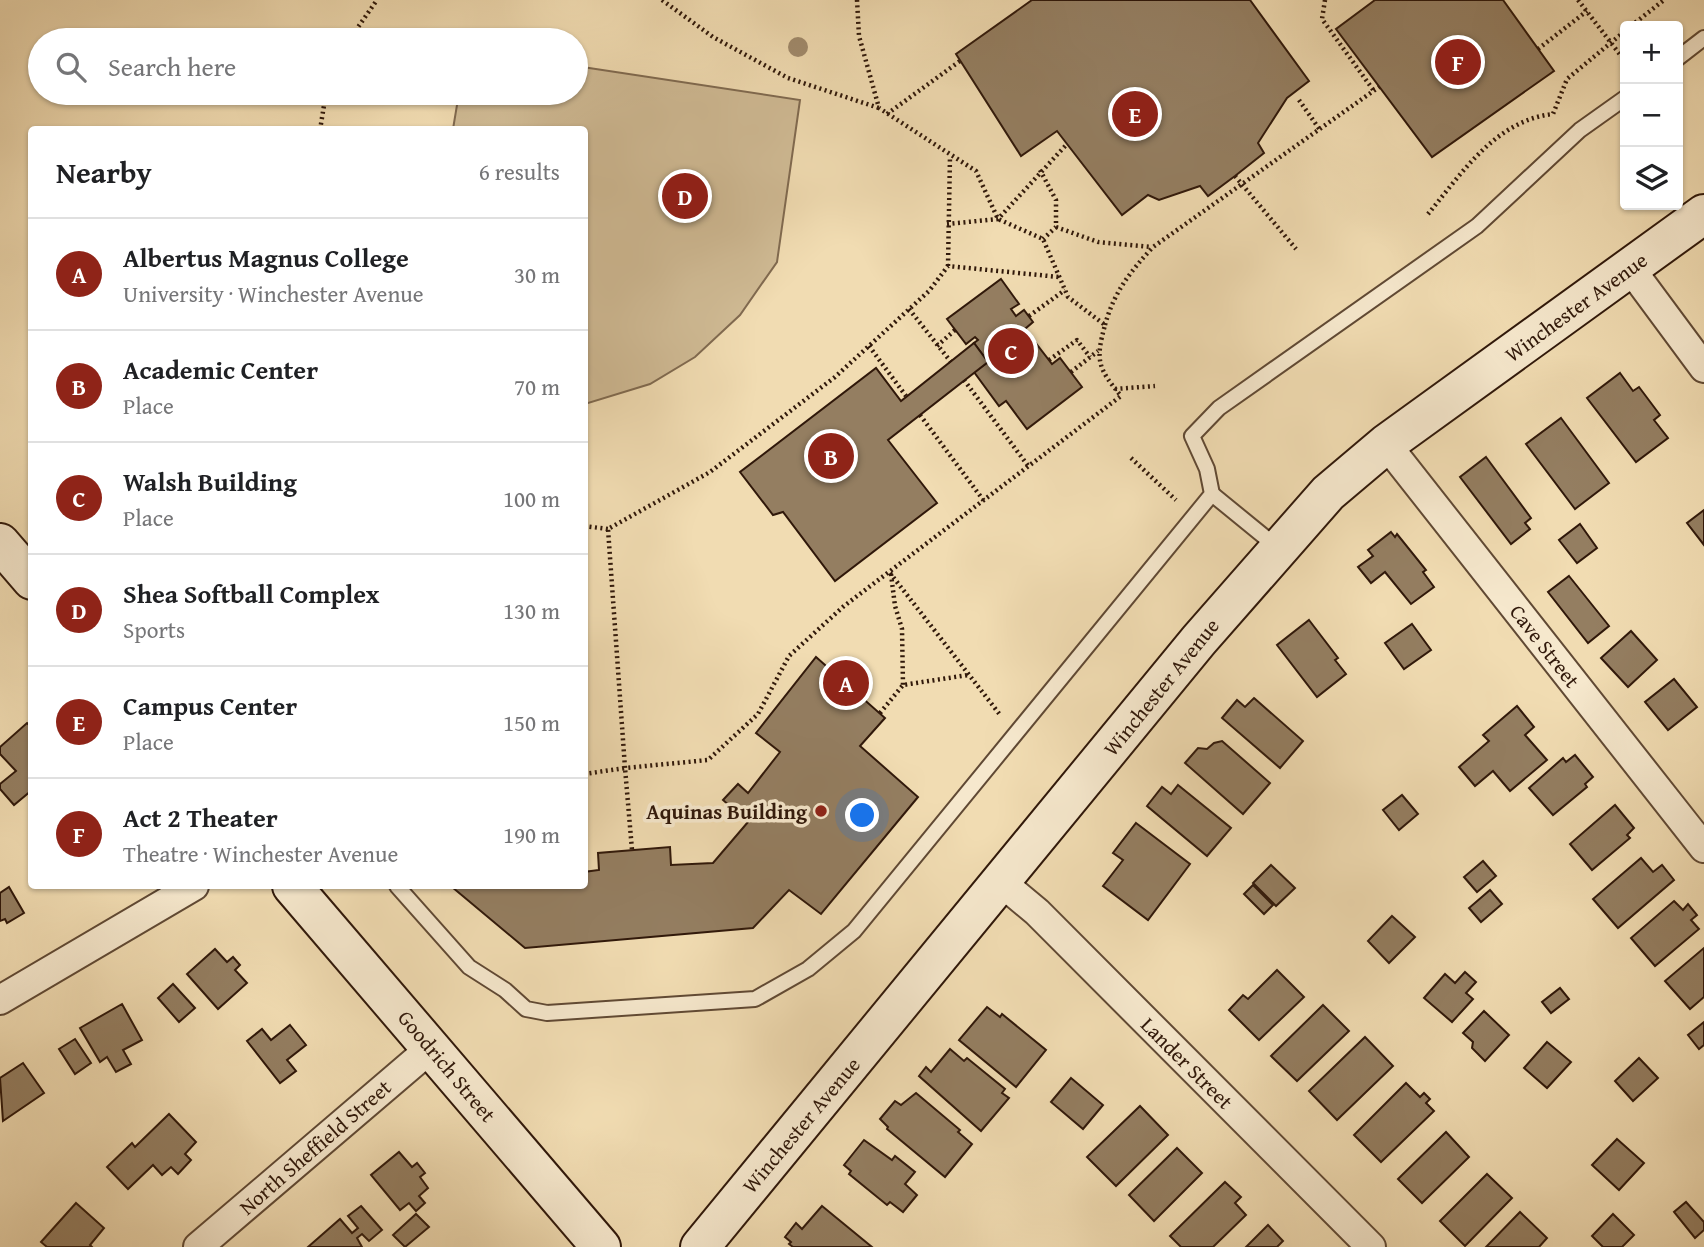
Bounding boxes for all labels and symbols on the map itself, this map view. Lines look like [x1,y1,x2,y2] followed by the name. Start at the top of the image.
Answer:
[1435,36,1481,88] pin: F
[1112,88,1158,140] pin: E
[662,170,708,222] pin: D
[1498,245,1654,369] street label: Winchester Avenue
[988,325,1034,377] pin: C
[808,430,854,482] pin: B
[1502,598,1588,695] street label: Cave Street
[1096,611,1226,763] street label: Winchester Avenue
[823,657,869,709] pin: A
[646,796,808,827] place label: Aquinas Building
[845,798,879,832] your location
[813,803,829,819] marker: Aquinas Building
[391,1003,504,1129] street label: Goodrich Street
[1134,1010,1241,1117] street label: Lander Street
[735,1050,867,1200] street label: Winchester Avenue
[232,1072,398,1222] street label: North Sheffield Street

